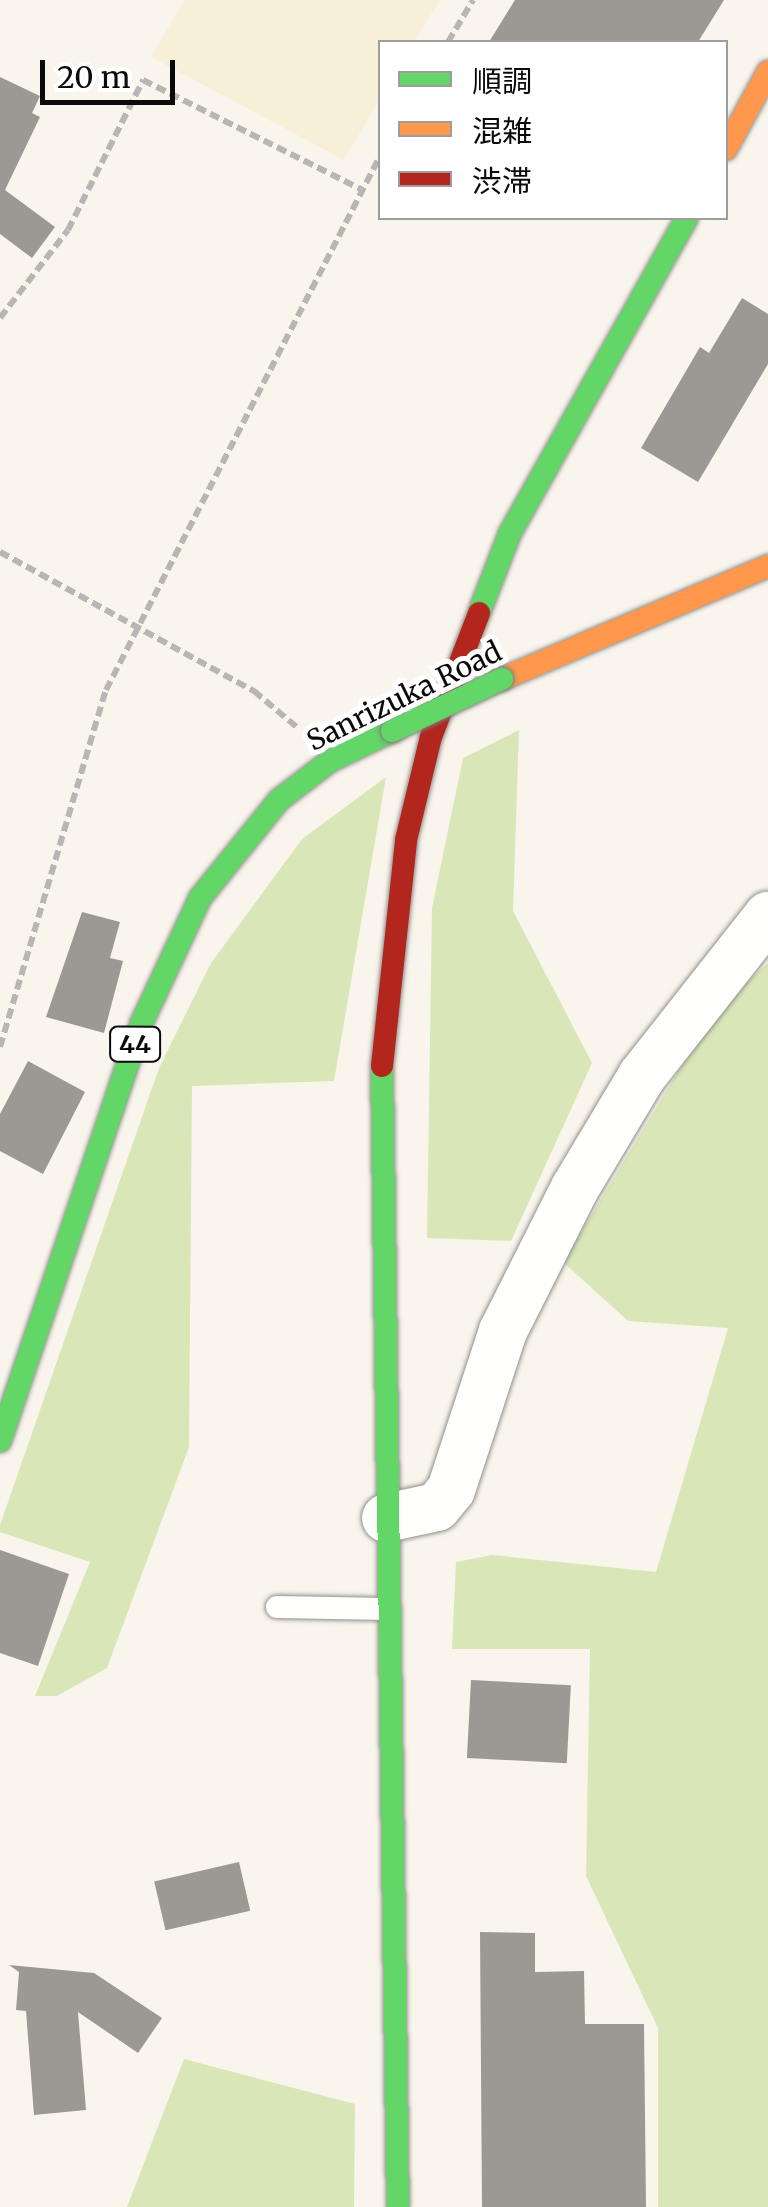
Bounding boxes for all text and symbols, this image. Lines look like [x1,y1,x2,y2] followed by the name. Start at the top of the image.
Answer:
[45,40,180,102] scale bar
[378,40,728,220] legend
[57,58,130,96] text: 20 m
[472,62,532,100] text: 順調
[472,112,532,150] text: 混雑
[472,162,532,200] text: 渋滞
[301,634,507,758] street label: Sanrizuka Road
[108,1024,162,1064] road number: 44

